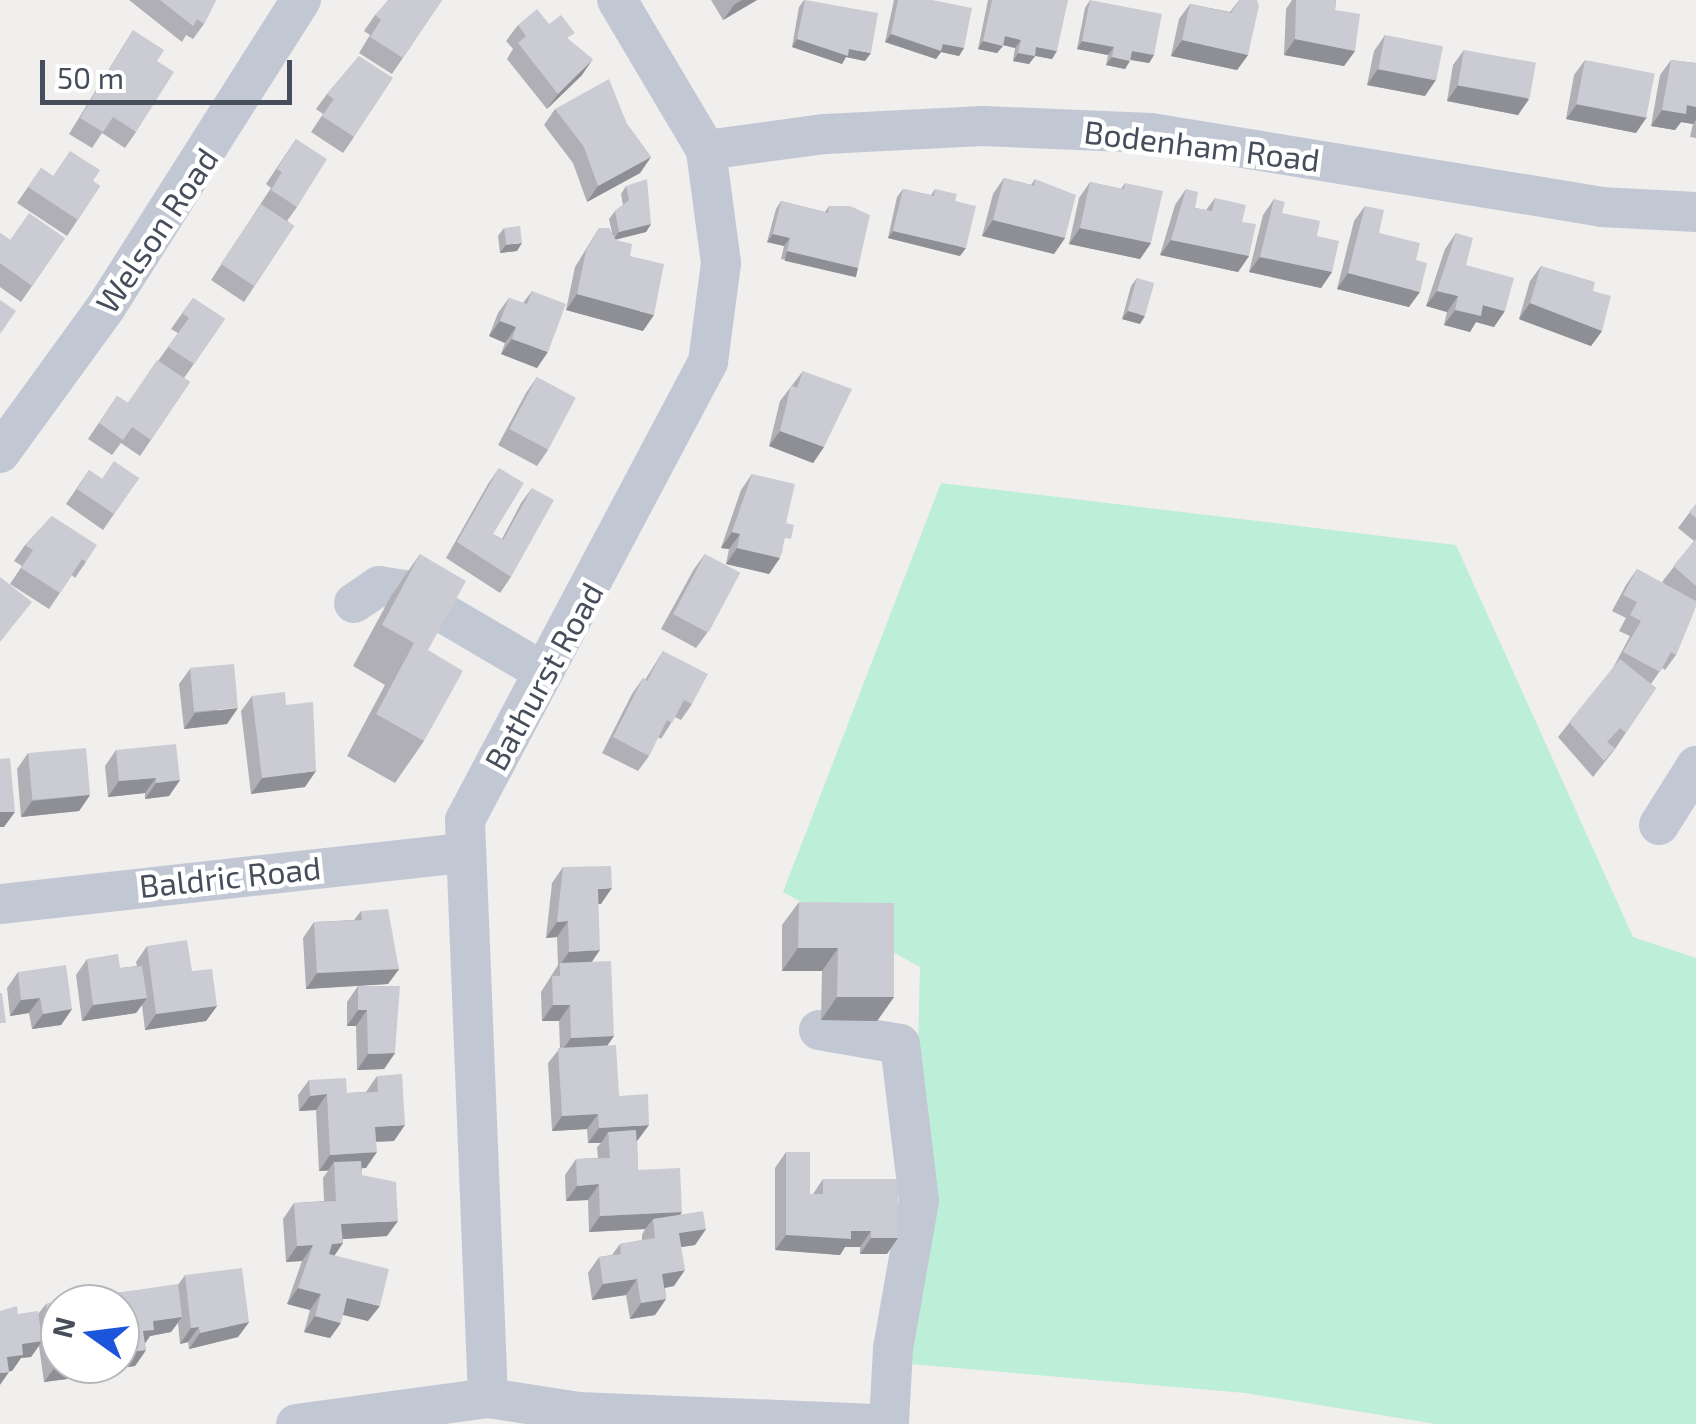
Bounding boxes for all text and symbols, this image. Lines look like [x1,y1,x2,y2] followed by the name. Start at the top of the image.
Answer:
[45,40,298,102] scale bar
[57,59,124,95] text: 50 m
[1082,111,1322,179] street label: Bodenham Road
[87,140,225,320] street label: Welson Road
[476,575,610,777] street label: Bathurst Road
[137,847,323,905] street label: Baldric Road
[40,1284,140,1384] north arrow
[44,1313,82,1341] text: N

